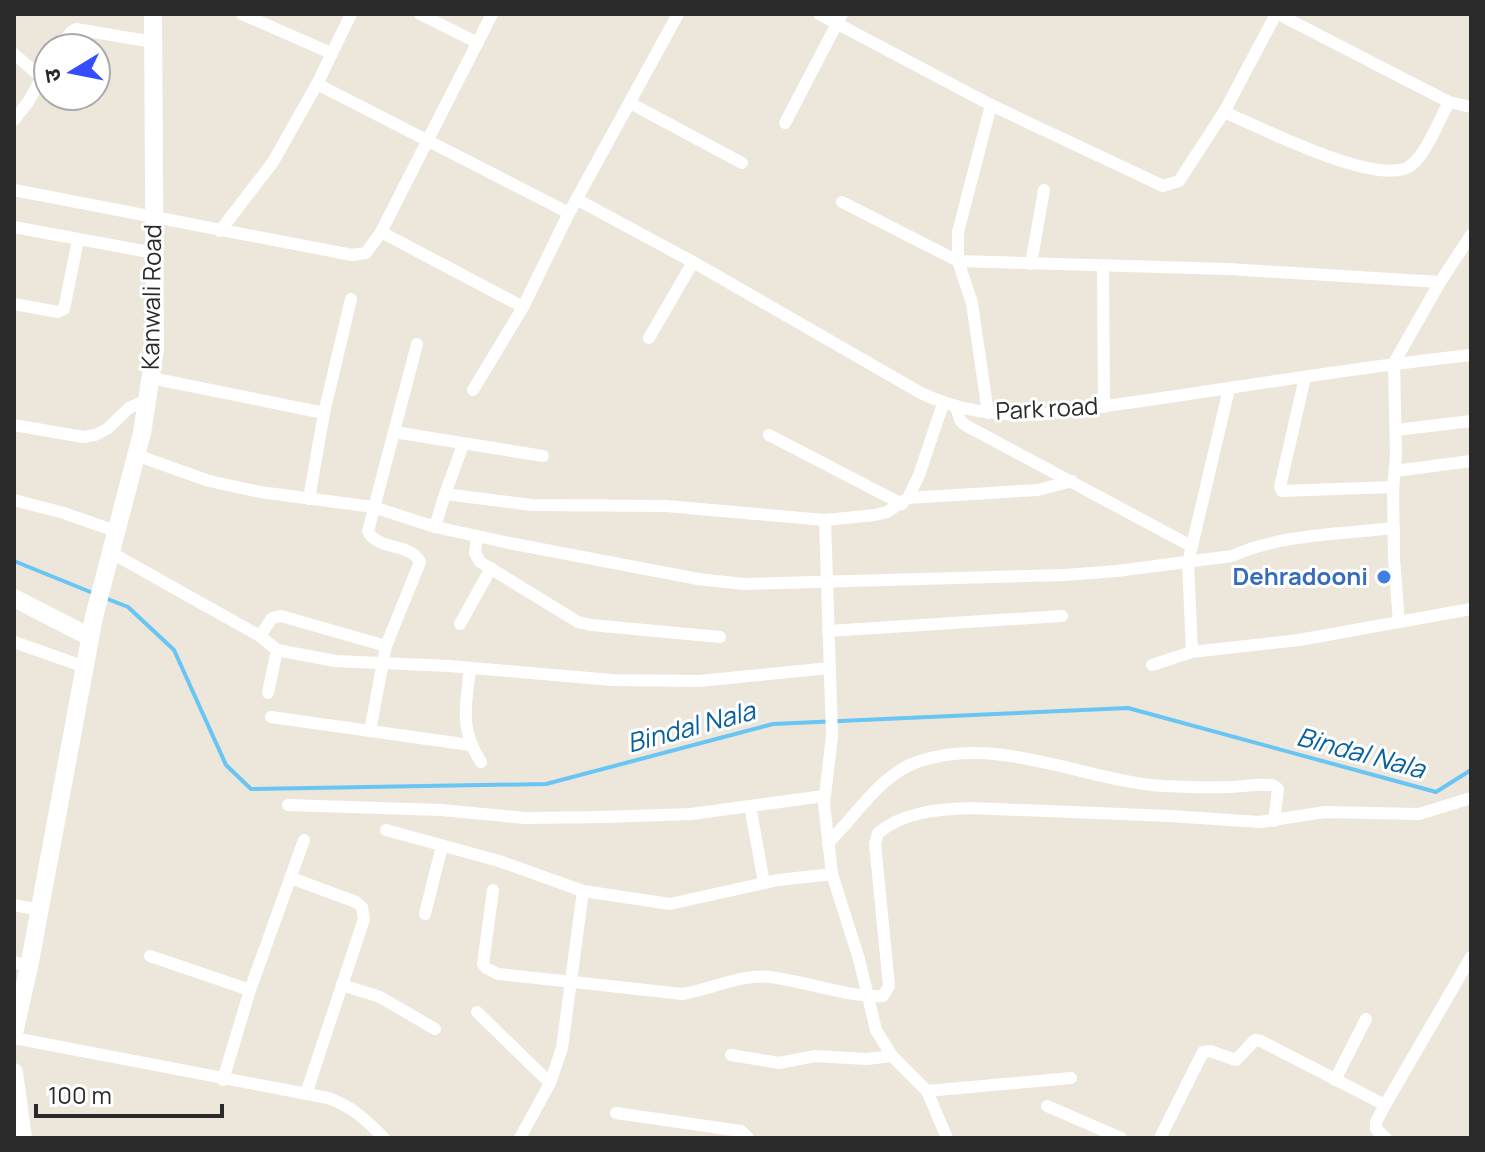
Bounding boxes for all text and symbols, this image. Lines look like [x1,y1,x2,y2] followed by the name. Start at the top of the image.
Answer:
[32,32,112,112] north arrow
[36,65,68,84] text: उ
[133,224,168,370] street label: Kanwali Road
[995,388,1099,427] street label: Park road
[1232,559,1368,592] place label: Dehradooni
[1375,568,1393,586] marker: Dehradooni
[623,691,760,760] water label: Bindal Nala
[1293,718,1431,787] water label: Bindal Nala
[36,1068,222,1118] scale bar
[48,1078,112,1111] text: 100 m

